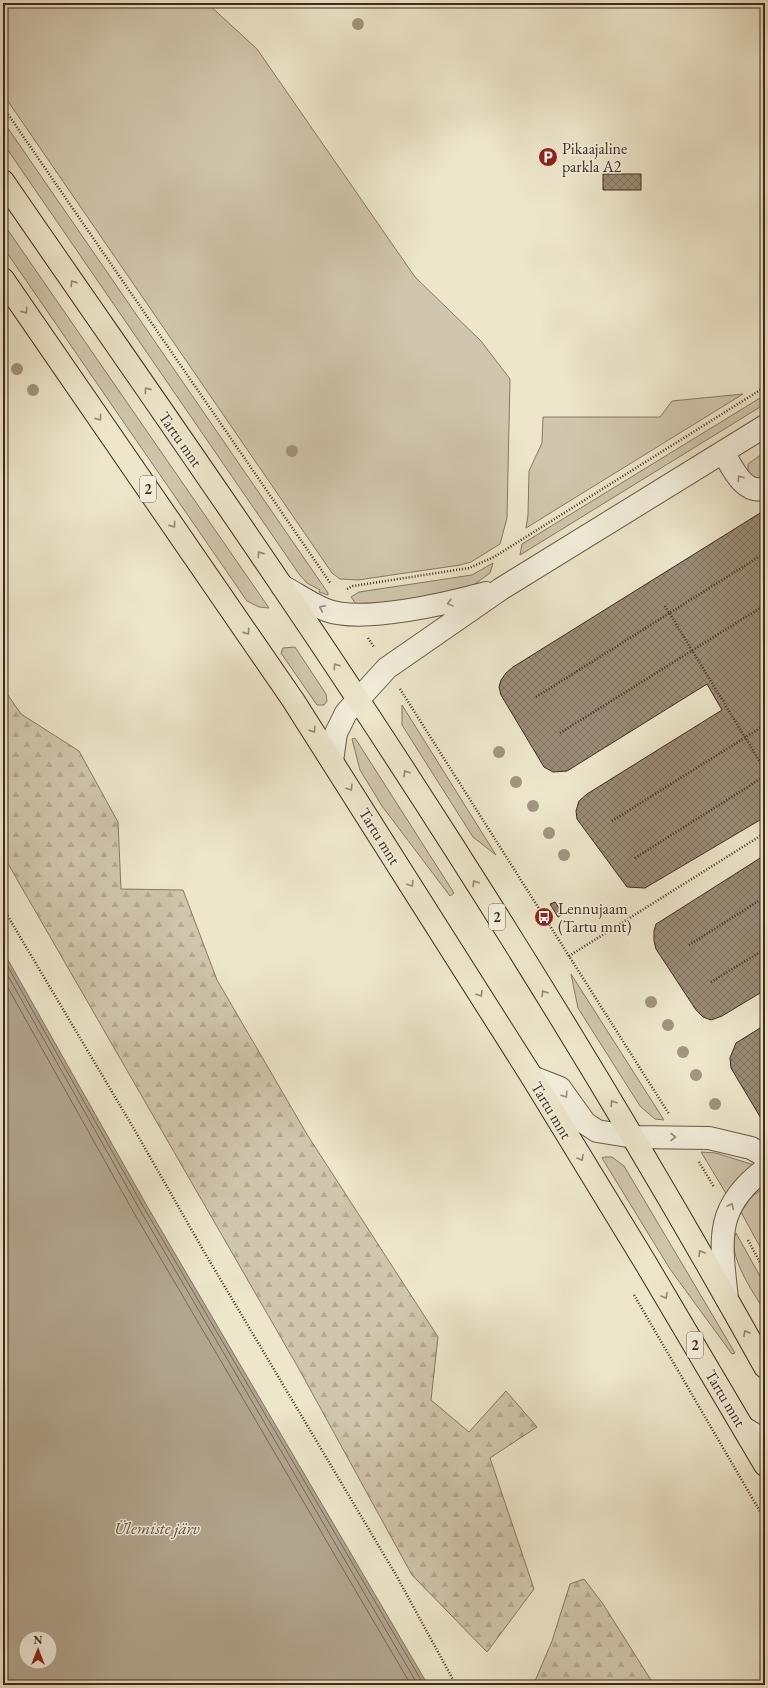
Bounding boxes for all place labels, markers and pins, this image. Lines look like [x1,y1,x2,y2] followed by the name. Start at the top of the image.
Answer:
[562,138,627,177] place label: Pikaajaline parkla A2
[537,146,559,168] parking icon: Pikaajaline parkla A2
[558,898,631,937] place label: Lennujaam (Tartu mnt)
[533,906,555,928] bus stop icon: Lennujaam (Tartu mnt)

